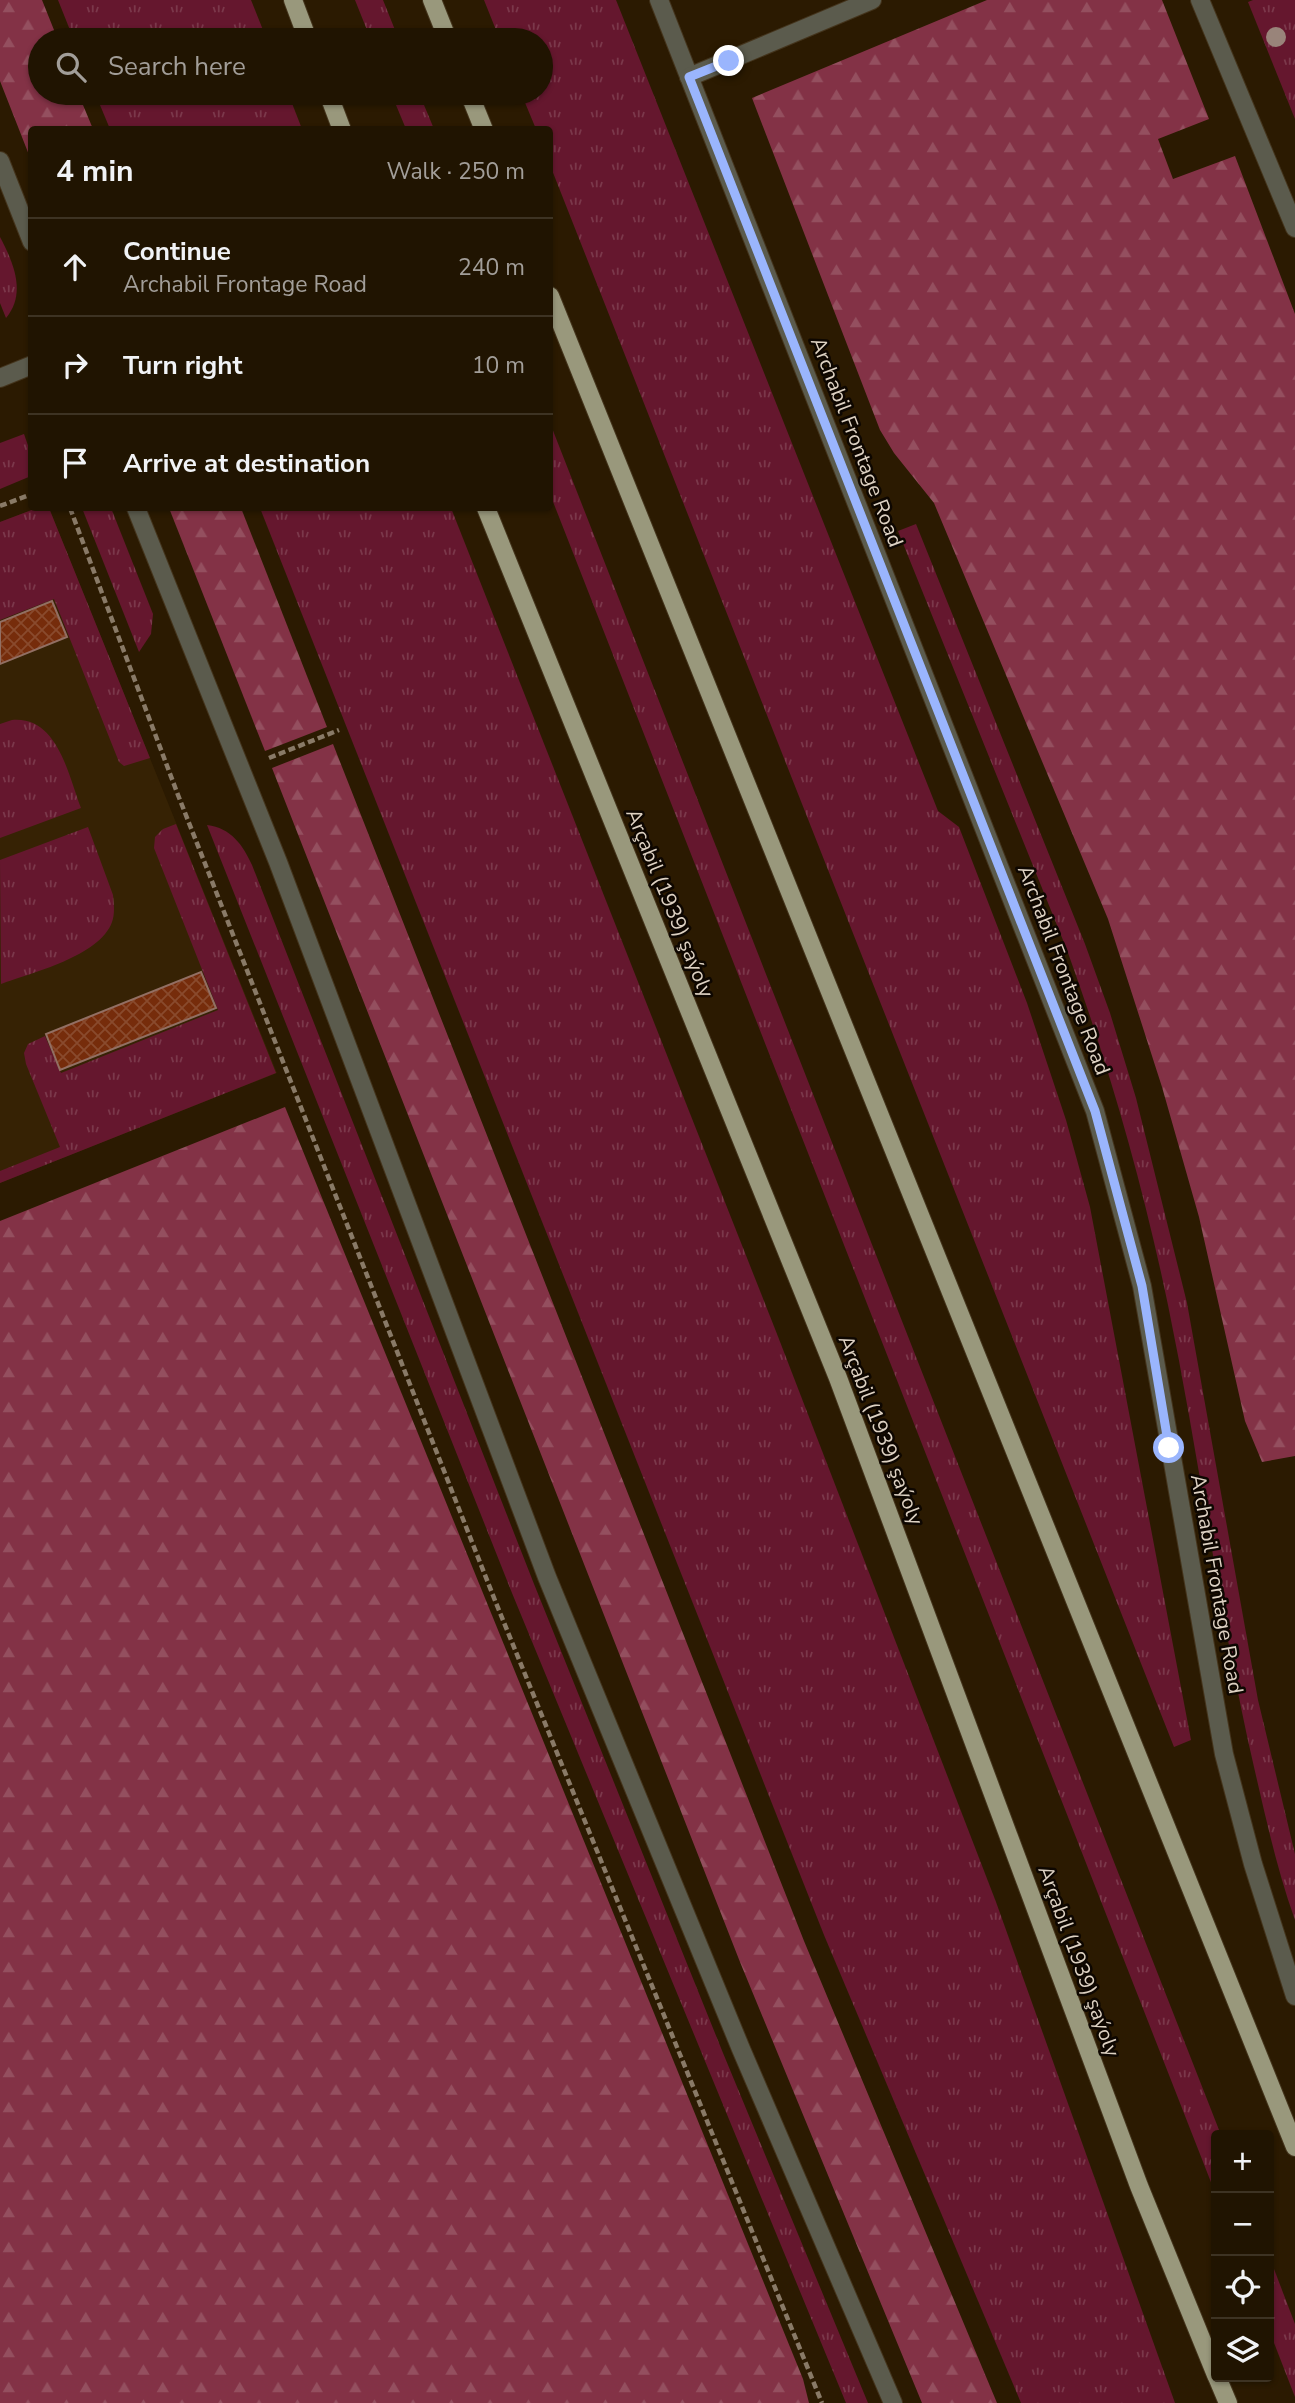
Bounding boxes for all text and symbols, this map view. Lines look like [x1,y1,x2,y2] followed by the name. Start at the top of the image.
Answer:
[28,28,553,105] search box
[713,45,744,76] route end
[52,48,90,86] icon: search
[108,49,246,84] text: Search here
[56,151,134,192] text: 4 min
[386,156,525,187] text: Walk · 250 m
[123,234,231,269] text: Continue
[56,248,94,286] icon: ahead
[458,252,525,283] text: 240 m
[123,269,367,300] text: Archabil Frontage Road
[804,333,910,551] street label: Archabil Frontage Road
[56,346,94,384] icon: right
[123,348,242,383] text: Turn right
[472,350,525,381] text: 10 m
[56,444,94,482] icon: arrive
[123,446,370,481] text: Arrive at destination
[619,804,721,1002] street label: Arçabil (1939) şaýoly
[1011,861,1117,1079] street label: Archabil Frontage Road
[832,1331,930,1529] street label: Arçabil (1939) şaýoly
[1153,1432,1184,1463] route start
[1184,1472,1250,1696] street label: Archabil Frontage Road
[1031,1862,1127,2061] street label: Arçabil (1939) şaýoly
[1211,2130,1274,2382] map controls
[1211,2130,1274,2193] button: +
[1211,2193,1274,2256] button: −
[1211,2256,1274,2319] button: locate
[1211,2319,1274,2382] button: layers

